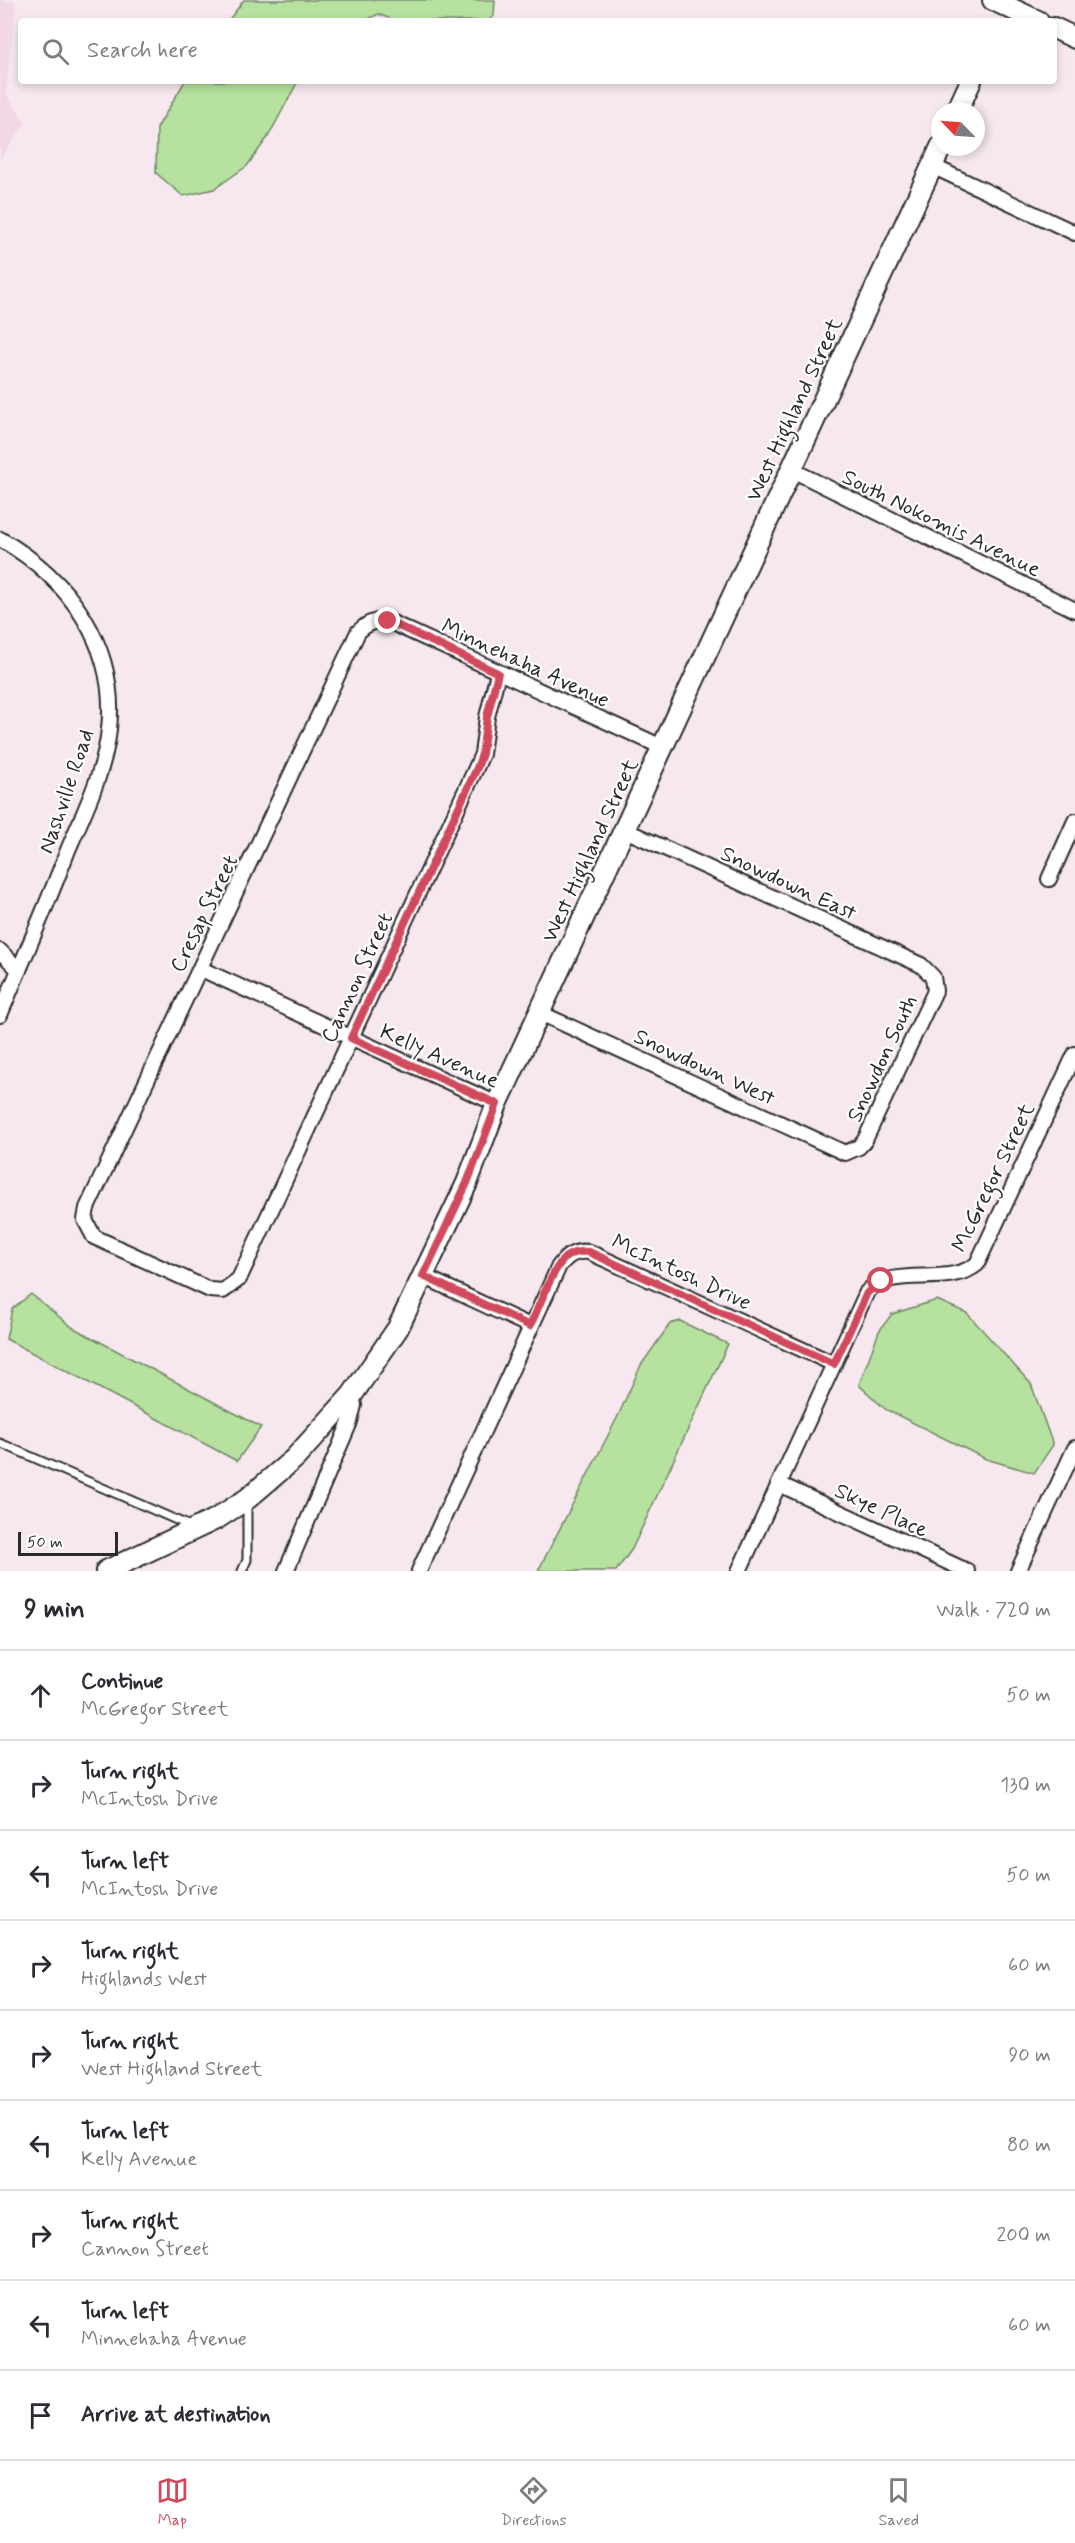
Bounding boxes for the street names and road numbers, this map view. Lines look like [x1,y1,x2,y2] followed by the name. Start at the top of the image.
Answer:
[740,313,852,507] street label: West Highland Street
[837,464,1045,584] street label: South Nokomis Avenue
[437,613,614,715] street label: Minnehaha Avenue
[33,726,101,857] street label: Nashville Road
[536,754,648,948] street label: West Highland Street
[716,840,860,927] street label: Snowdown East
[164,850,245,977] street label: Cresap Street
[315,908,400,1048] street label: Cannon Street
[841,991,925,1127] street label: Snowdon South
[375,1018,503,1096] street label: Kelly Avenue
[629,1023,779,1113] street label: Snowdown West
[946,1099,1045,1258] street label: McGregor Street
[607,1228,756,1317] street label: McIntosh Drive
[830,1477,932,1545] street label: Skye Place

